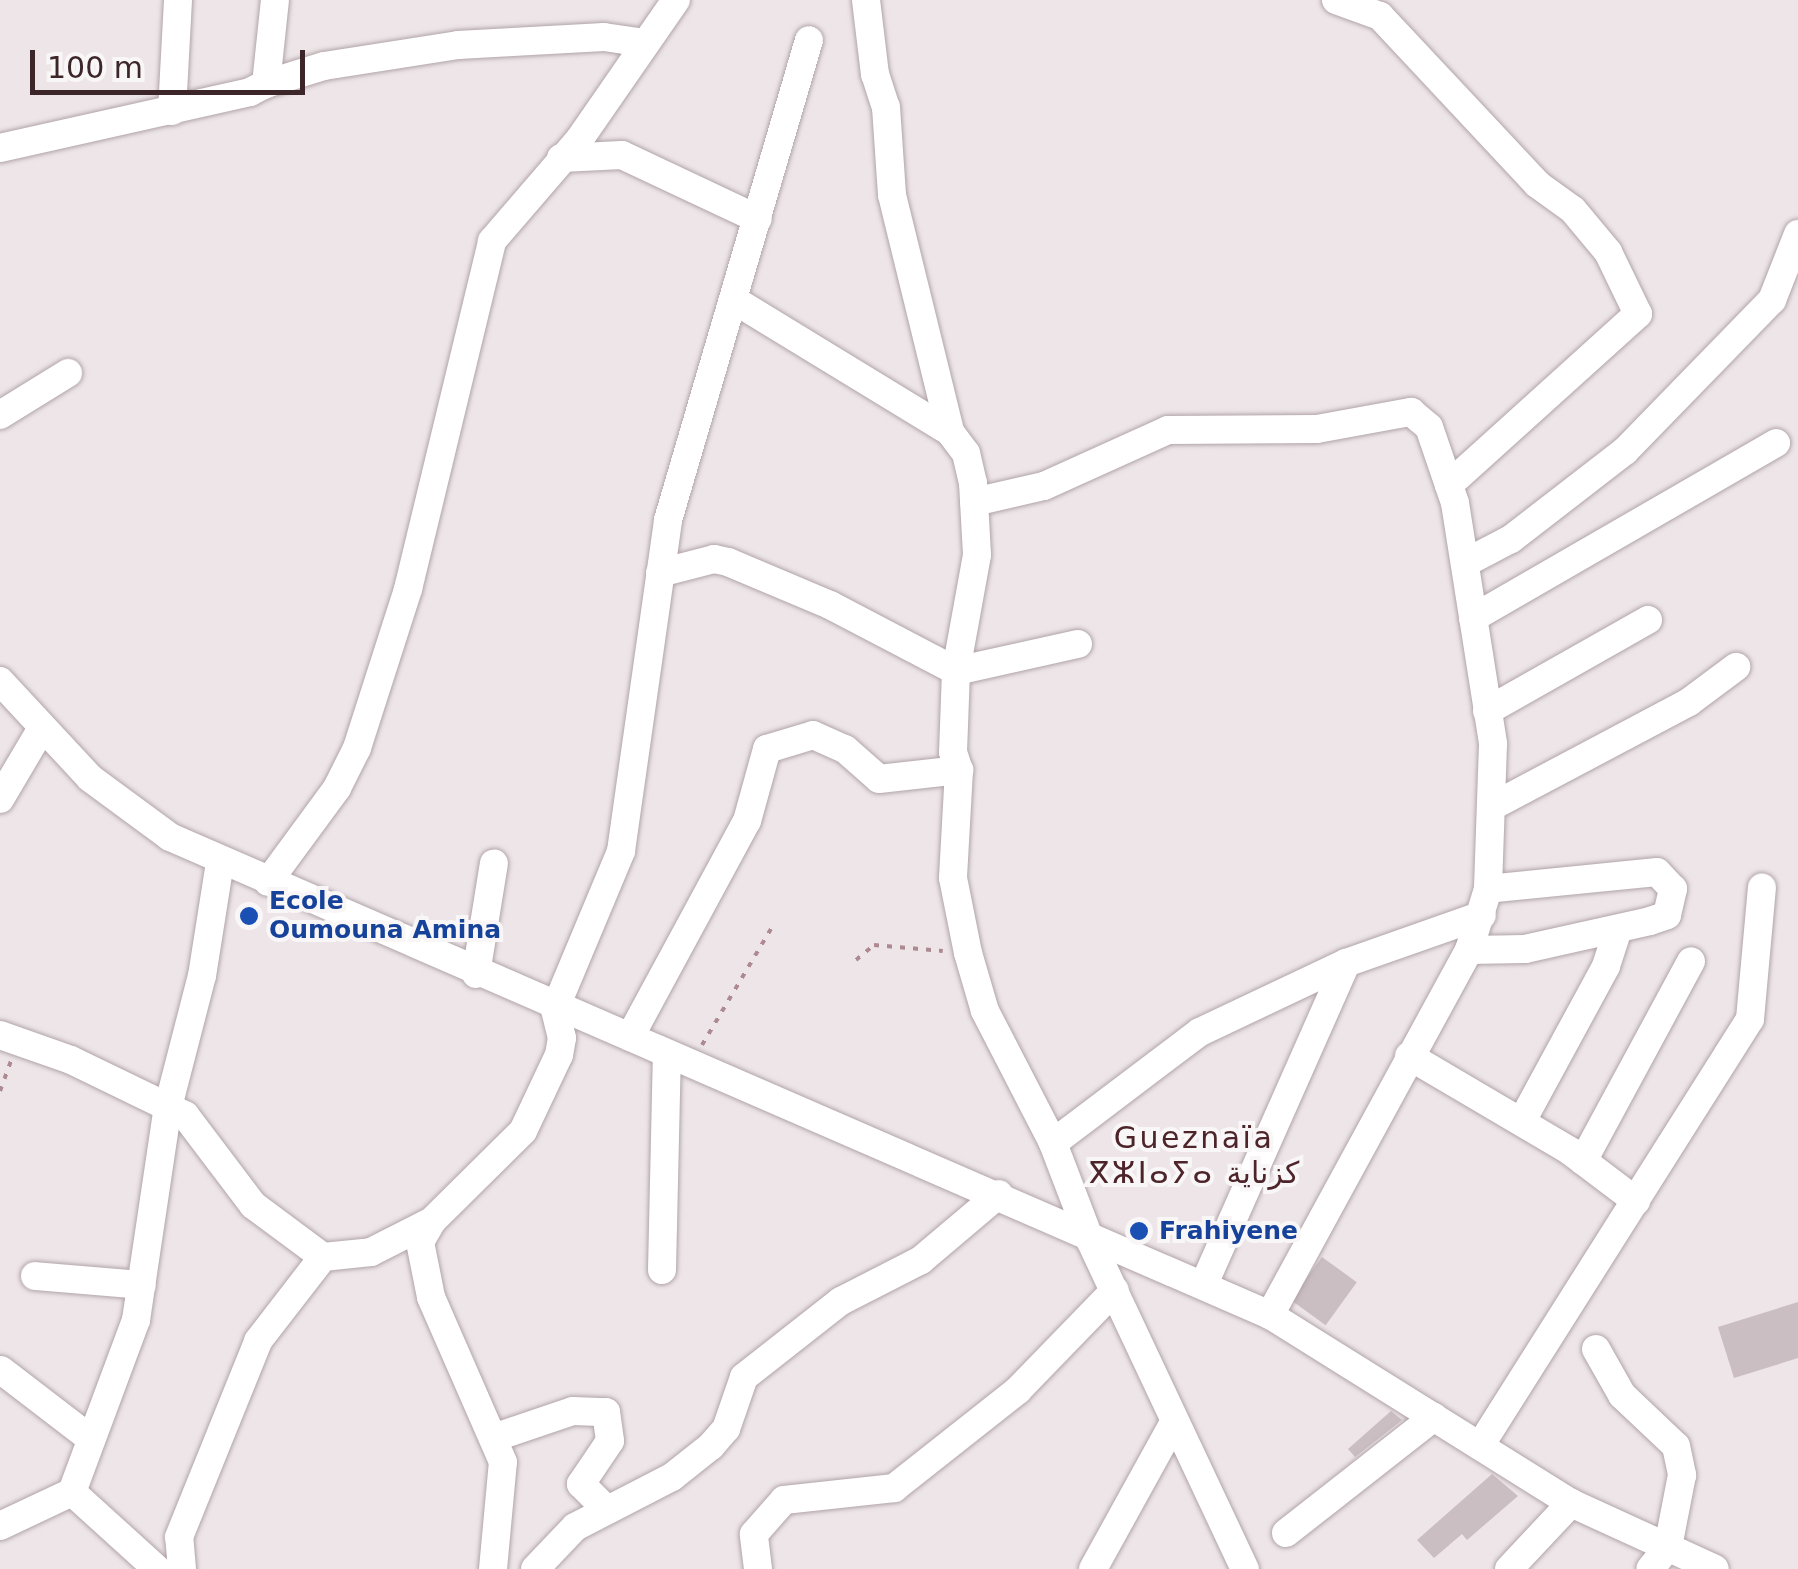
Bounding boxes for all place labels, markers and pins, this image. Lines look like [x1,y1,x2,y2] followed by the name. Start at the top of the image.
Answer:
[269,887,501,946] place label: Ecole Oumouna Amina
[238,905,260,927] marker: Ecole Oumouna Amina
[1159,1216,1298,1246] place label: Frahiyene
[1128,1220,1150,1242] marker: Frahiyene

